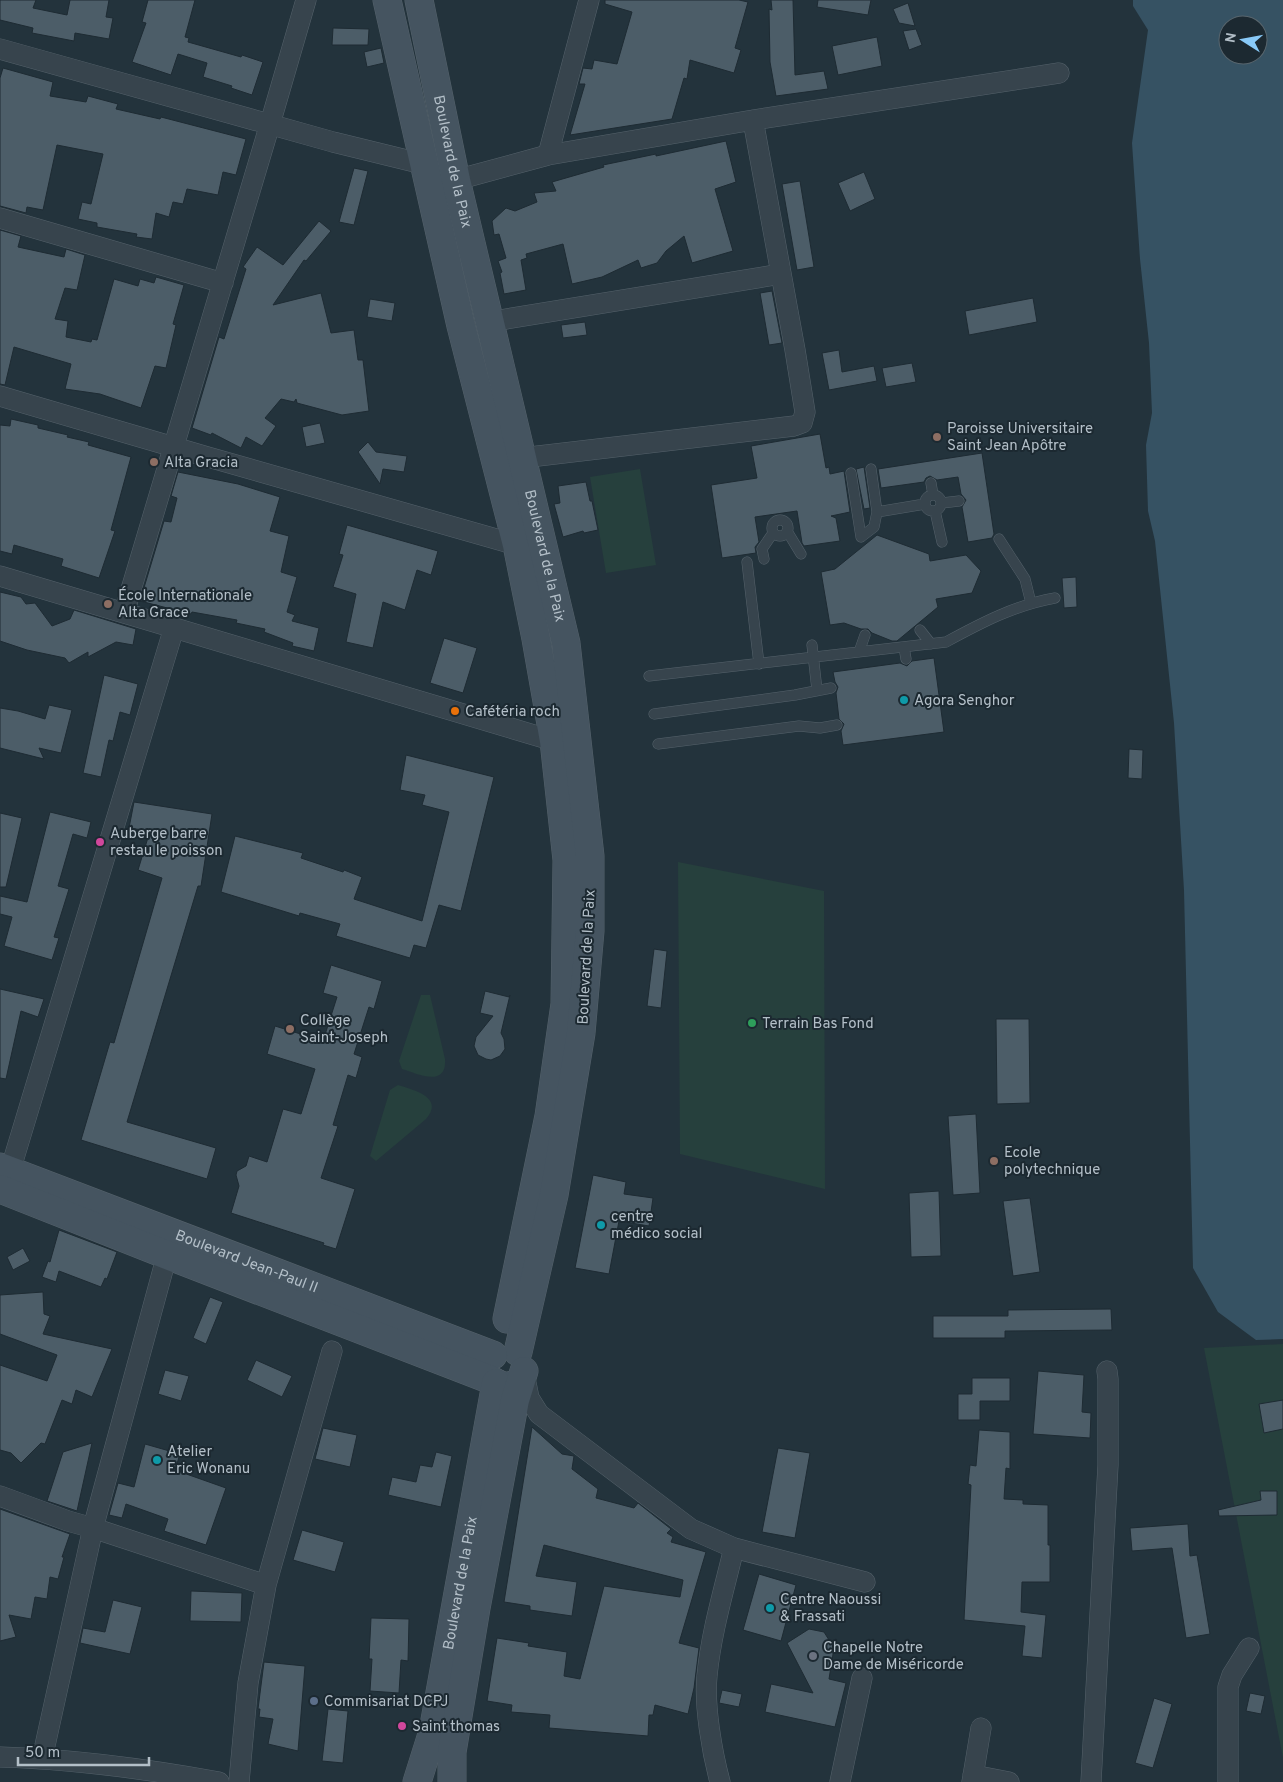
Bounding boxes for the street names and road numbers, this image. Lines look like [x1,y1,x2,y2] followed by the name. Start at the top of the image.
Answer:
[428,94,475,230] street label: Boulevard de la Paix
[519,488,569,624] street label: Boulevard de la Paix
[574,889,601,1025] street label: Boulevard de la Paix
[172,1227,320,1298] street label: Boulevard Jean-Paul II
[440,1515,483,1651] street label: Boulevard de la Paix

